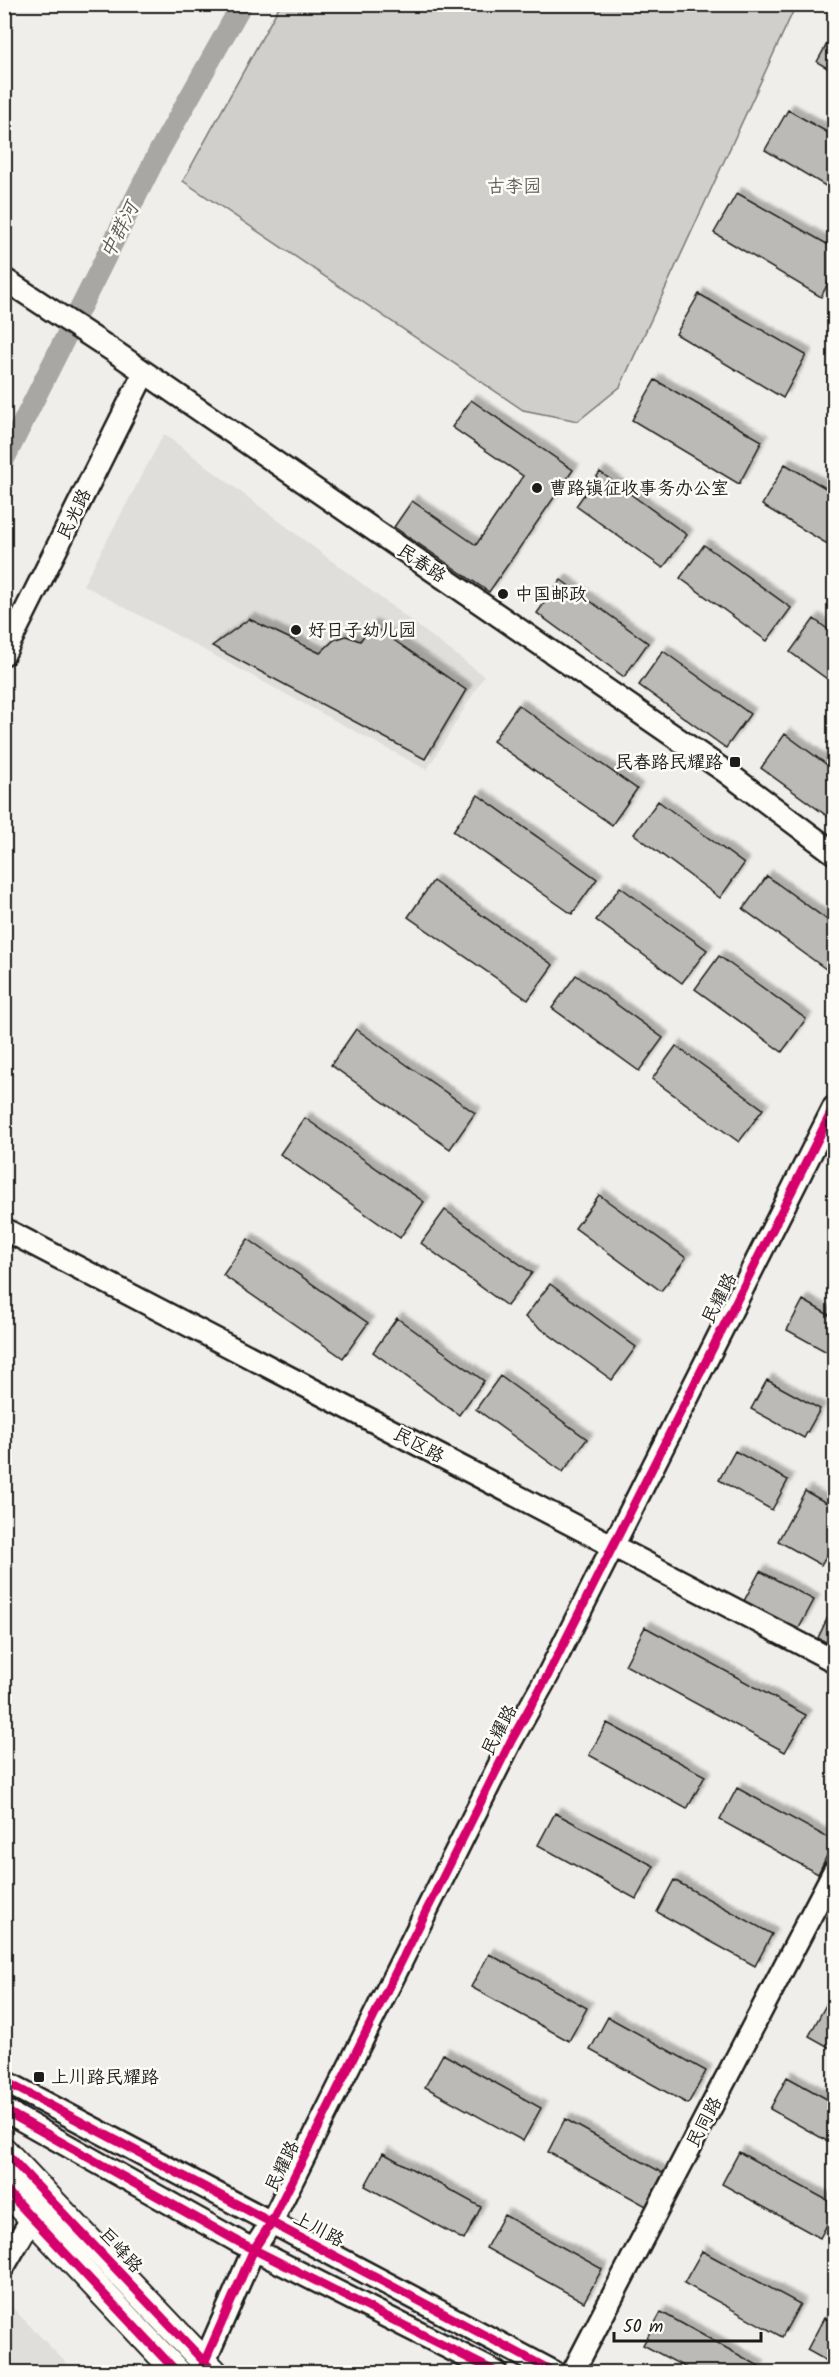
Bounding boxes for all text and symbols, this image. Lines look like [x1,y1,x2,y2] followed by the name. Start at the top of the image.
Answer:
[487,173,541,202] park label: 古李园
[93,194,150,265] water label: 中群河
[549,475,729,504] place label: 曹路镇征收事务办公室
[530,481,544,495] marker: 曹路镇征收事务办公室
[50,484,100,545] street label: 民光路
[391,537,452,591] street label: 民春路
[515,581,587,610] place label: 中国邮政
[496,587,510,601] marker: 中国邮政
[308,617,416,646] place label: 好日子幼儿园
[289,623,303,637] marker: 好日子幼儿园
[615,749,723,778] place label: 民春路民耀路
[728,755,742,769] marker: 民春路民耀路
[695,1268,746,1329] street label: 民耀路
[388,1421,449,1472] street label: 民区路
[475,1700,526,1761] street label: 民耀路
[51,2064,159,2093] place label: 上川路民耀路
[32,2070,46,2084] marker: 上川路民耀路
[680,2092,731,2153] street label: 民同路
[258,2136,308,2197] street label: 民耀路
[288,2205,349,2256] street label: 上川路
[91,2221,149,2281] street label: 巨峰路
[614,2305,761,2343] scale bar
[623,2313,663,2342] text: 50 m

